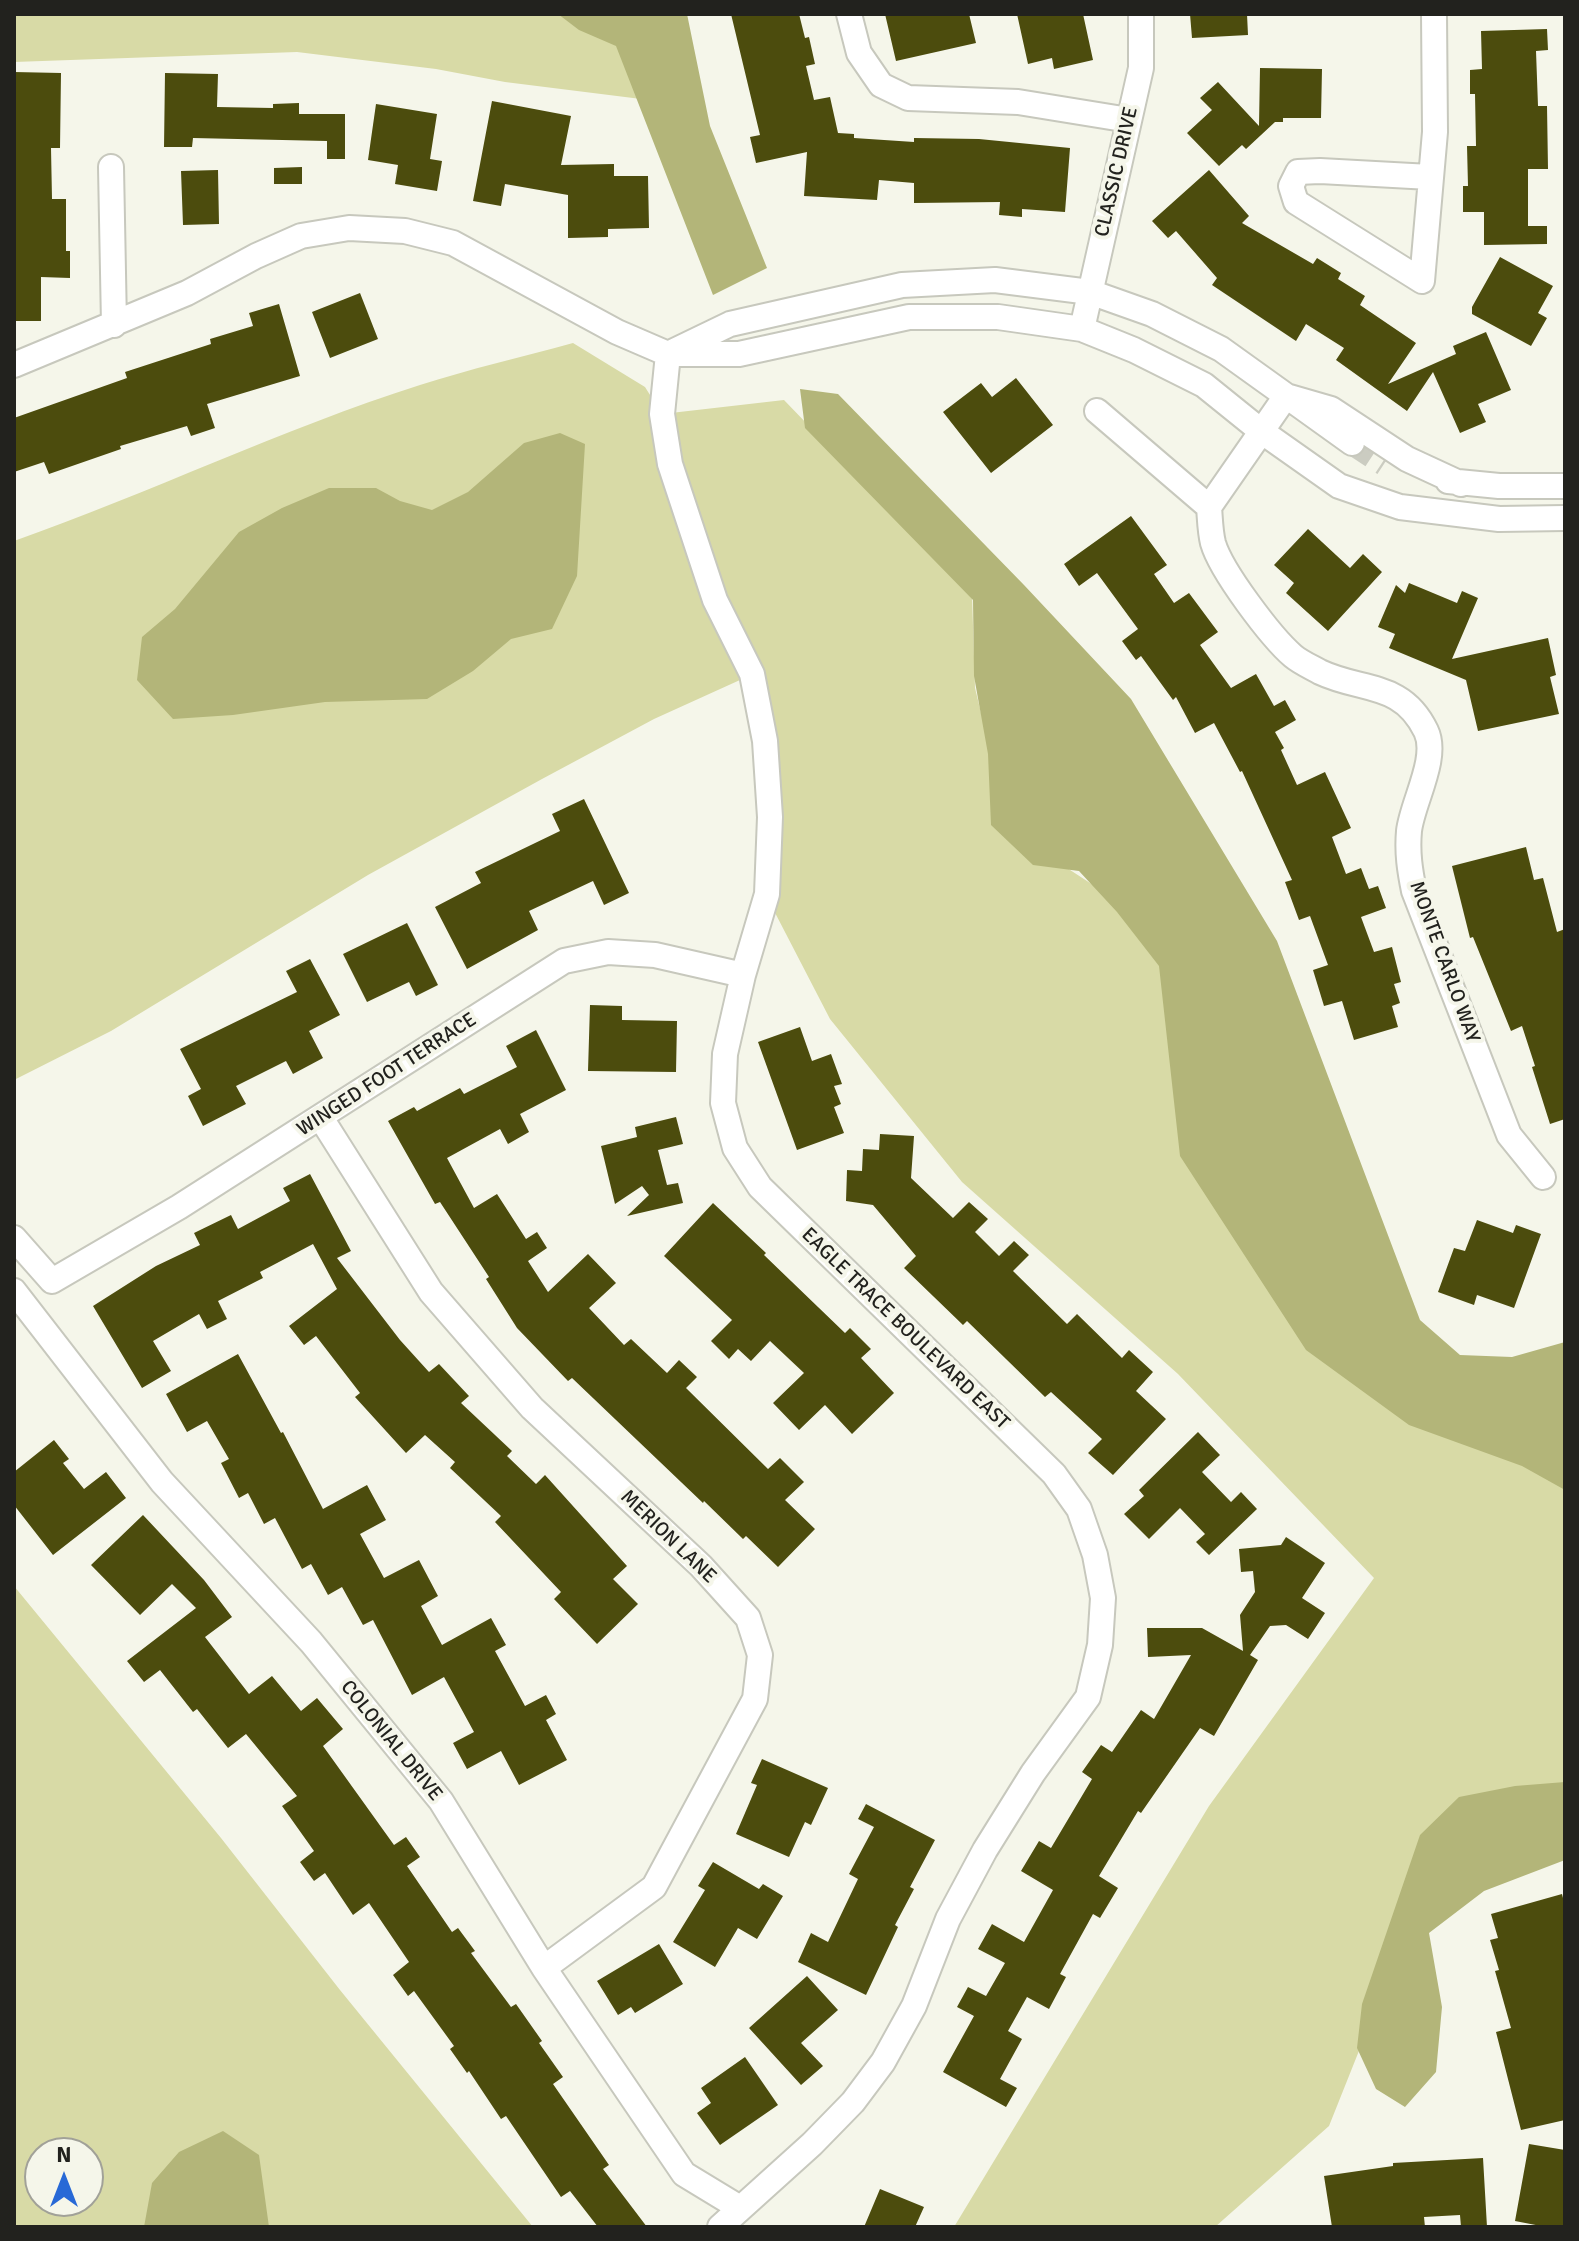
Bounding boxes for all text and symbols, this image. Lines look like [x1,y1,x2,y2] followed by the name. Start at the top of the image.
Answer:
[1090,105,1144,239] street label: CLASSIC DRIVE
[1404,878,1484,1046] street label: MONTE CARLO WAY
[293,1008,481,1142] street label: WINGED FOOT TERRACE
[796,1223,1014,1435] street label: EAGLE TRACE BOULEVARD EAST
[615,1485,721,1589] street label: MERION LANE
[335,1676,447,1806] street label: COLONIAL DRIVE
[24,2137,104,2217] north arrow
[56,2141,72,2168] text: N

